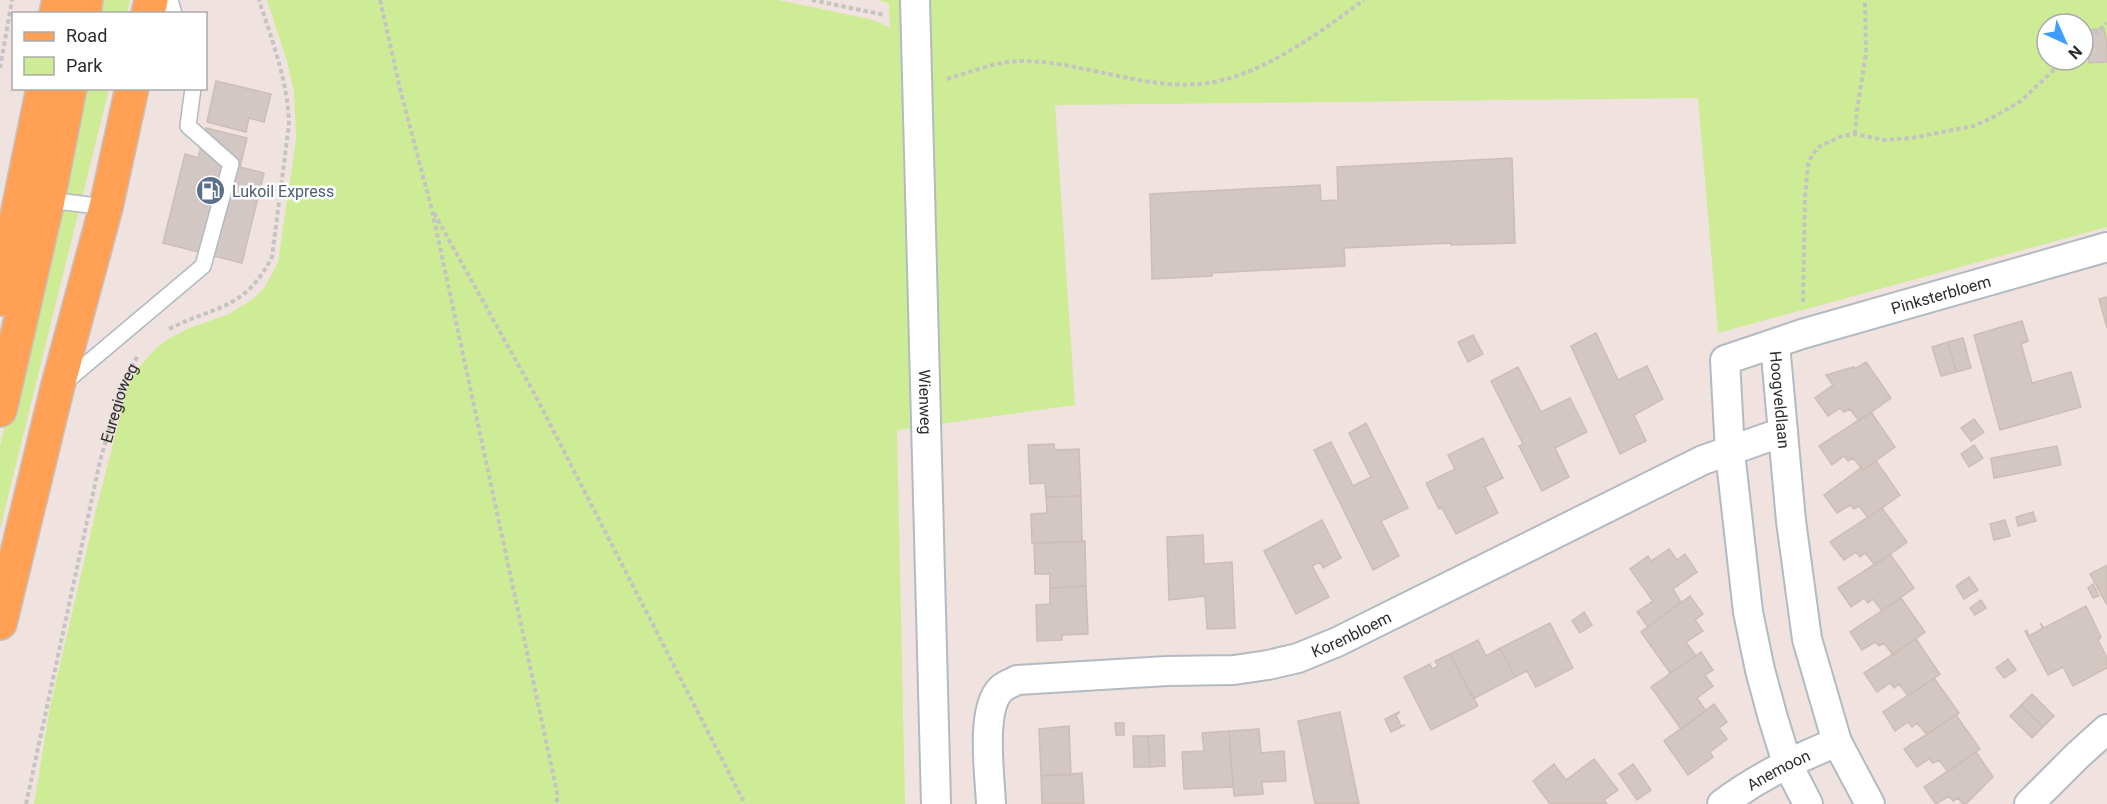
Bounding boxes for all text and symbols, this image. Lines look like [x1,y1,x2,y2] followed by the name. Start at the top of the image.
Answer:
[12,12,207,90] legend
[2035,12,2095,72] north arrow
[66,25,107,46] text: Road
[2065,42,2086,63] text: N
[66,55,103,76] text: Park
[195,175,227,207] fuel station icon: Lukoil Express
[232,182,334,201] place label: Lukoil Express
[1889,271,1993,318] street label: Pinksterbloem
[1766,350,1794,449] street label: Hoogveldlaan
[96,360,142,445] street label: Euregioweg
[915,369,936,435] street label: Wienweg
[1308,607,1394,661] street label: Korenbloem
[1743,745,1813,794] street label: Anemoon

